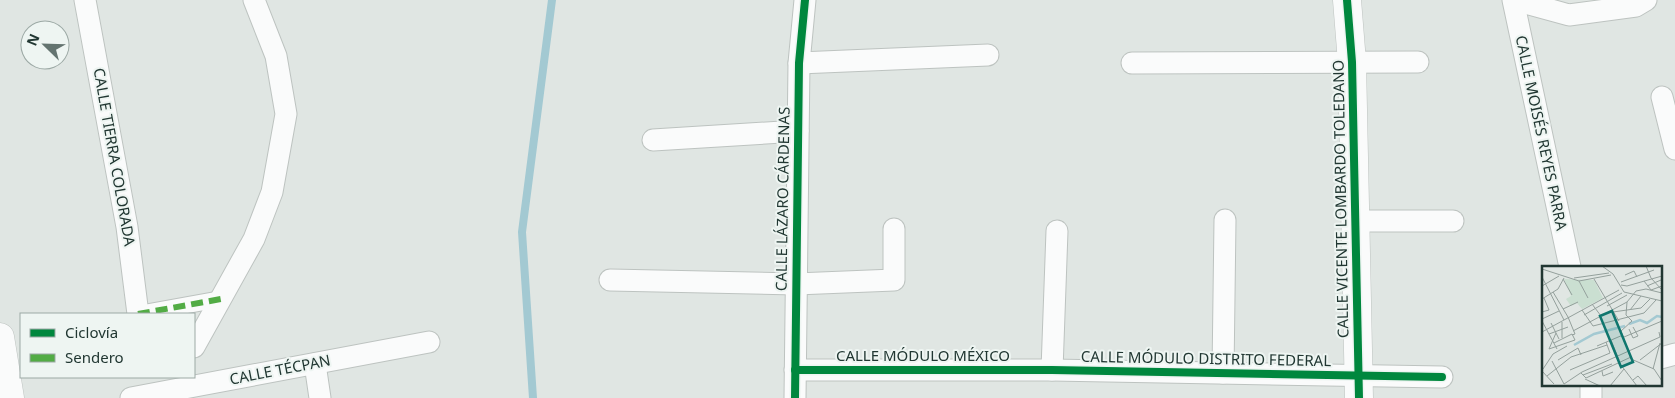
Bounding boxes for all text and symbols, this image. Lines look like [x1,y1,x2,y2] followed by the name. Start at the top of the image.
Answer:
[20,20,70,70] north arrow
[22,31,44,49] text: N
[1512,33,1573,233] street label: CALLE MOISÉS REYES PARRA
[1328,60,1352,338] street label: CALLE VICENTE LOMBARDO TOLEDANO
[89,66,141,248] street label: CALLE TIERRA COLORADA
[770,107,794,291] street label: CALLE LÁZARO CÁRDENAS
[1542,266,1662,386] inset map
[20,313,195,378] legend
[65,322,118,342] text: Ciclovía
[836,345,1010,365] street label: CALLE MÓDULO MÉXICO
[1081,346,1331,370] street label: CALLE MÓDULO DISTRITO FEDERAL
[65,347,124,367] text: Sendero
[228,349,332,389] street label: CALLE TÉCPAN

